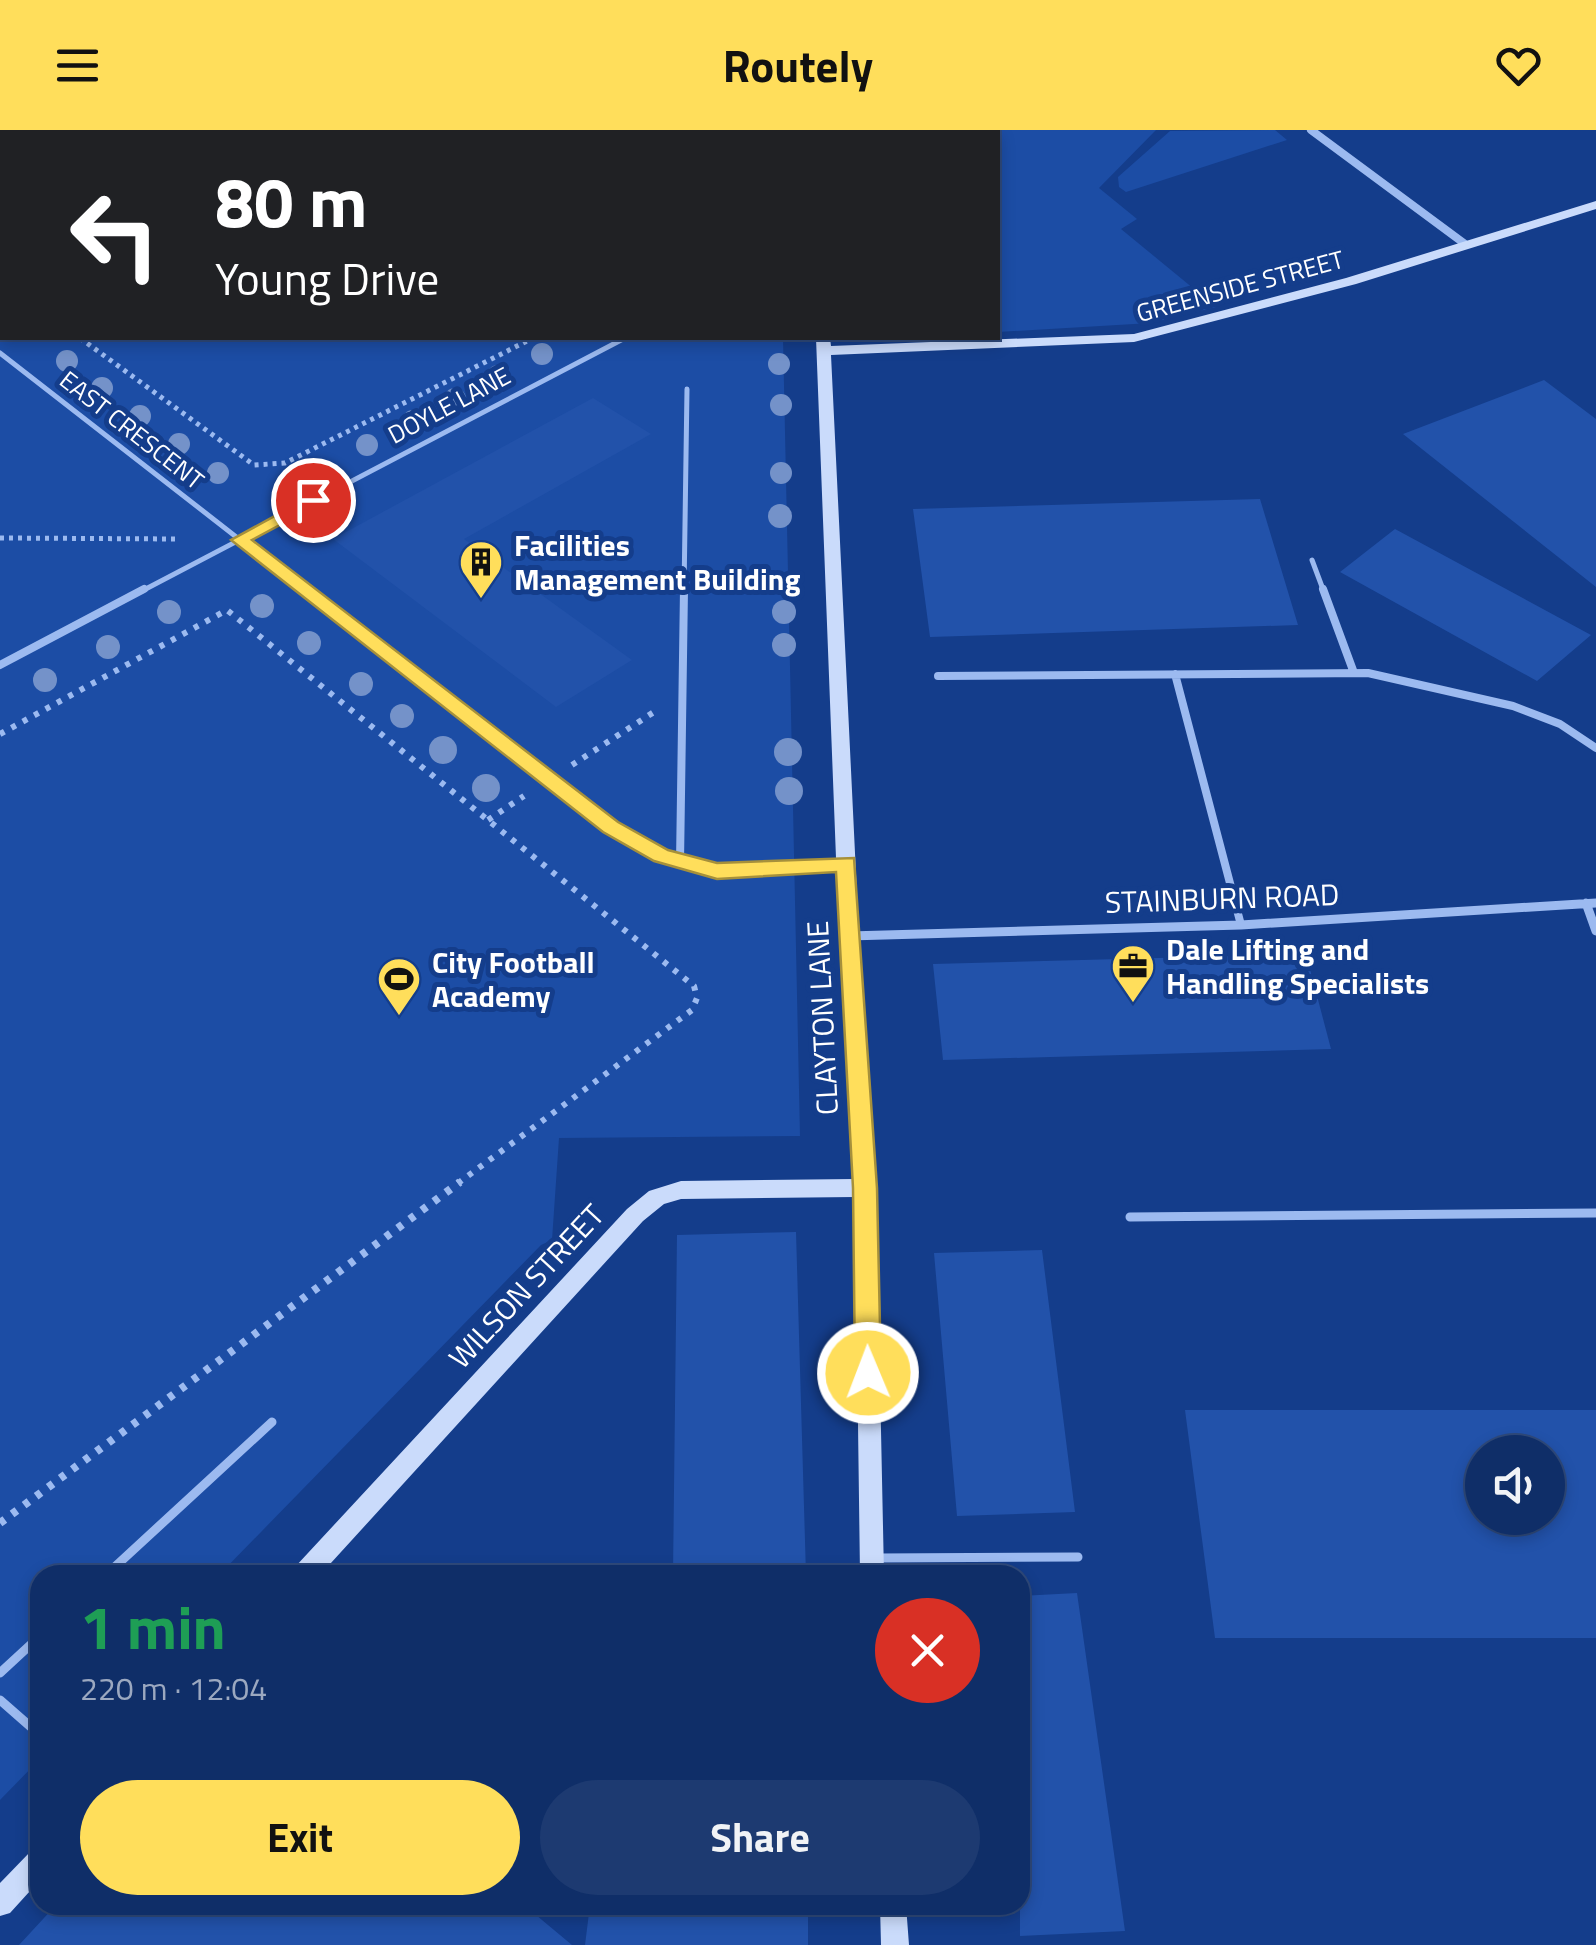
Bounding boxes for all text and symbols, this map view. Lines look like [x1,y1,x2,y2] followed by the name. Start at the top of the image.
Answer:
[723,31,873,99] text: Routely
[50,38,105,93] icon: menu
[1491,38,1546,93] icon: heart
[215,148,368,254] text: 80 m
[50,170,180,300] icon: left
[1132,240,1348,332] street label: GREENSIDE STREET
[215,244,439,312] text: Young Drive
[381,357,517,453] street label: DOYLE LANE
[52,361,212,499] street label: EAST CRESCENT
[271,458,356,543] pin
[286,473,341,528] icon: arrive
[514,522,800,602] place label: Facilities Management Building
[458,539,504,600] building icon: Facilities Management Building
[1104,871,1340,925] street label: STAINBURN ROAD
[794,920,850,1116] street label: CLAYTON LANE
[1166,926,1429,1006] place label: Dale Lifting and Handling Specialists
[432,939,595,1019] place label: City Football Academy
[1110,943,1156,1004] office icon: Dale Lifting and Handling Specialists
[376,956,422,1017] sports icon: City Football Academy
[437,1193,615,1379] street label: WILSON STREET
[816,1321,920,1425] position arrow
[1465,1435,1565,1535] map controls
[1465,1435,1565,1535] button: sound
[80,1581,226,1672] text: 1 min
[875,1598,980,1703] button: close
[80,1664,267,1712] text: 220 m · 12:04
[80,1780,520,1895] button: Exit
[540,1780,980,1895] button: Share

